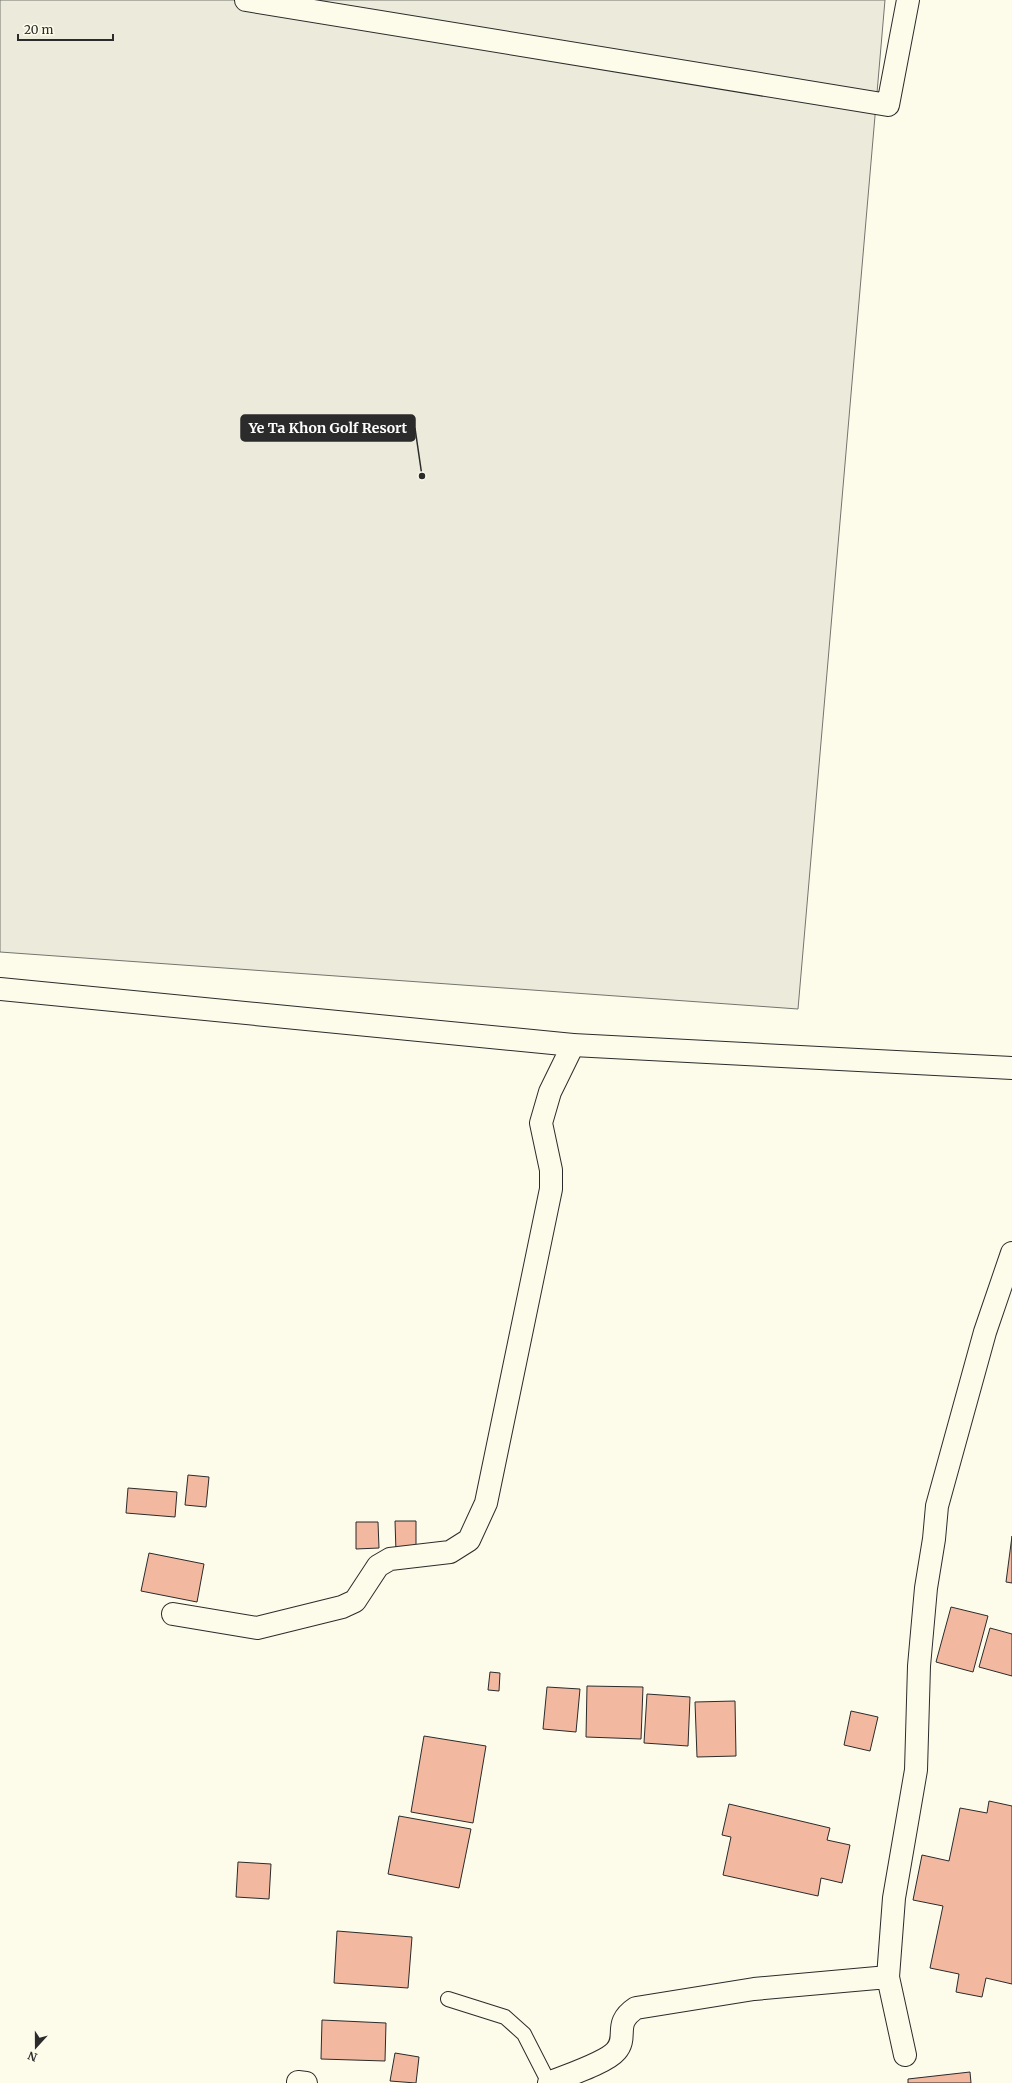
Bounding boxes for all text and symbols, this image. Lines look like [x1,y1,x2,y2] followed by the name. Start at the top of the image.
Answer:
[18,16,113,42] scale bar
[24,22,53,37] text: 20 m
[241,415,415,441] callout: Ye Ta Khon Golf Resort
[248,419,408,437] text: Ye Ta Khon Golf Resort
[16,2027,56,2067] north arrow
[26,2048,39,2064] text: N

